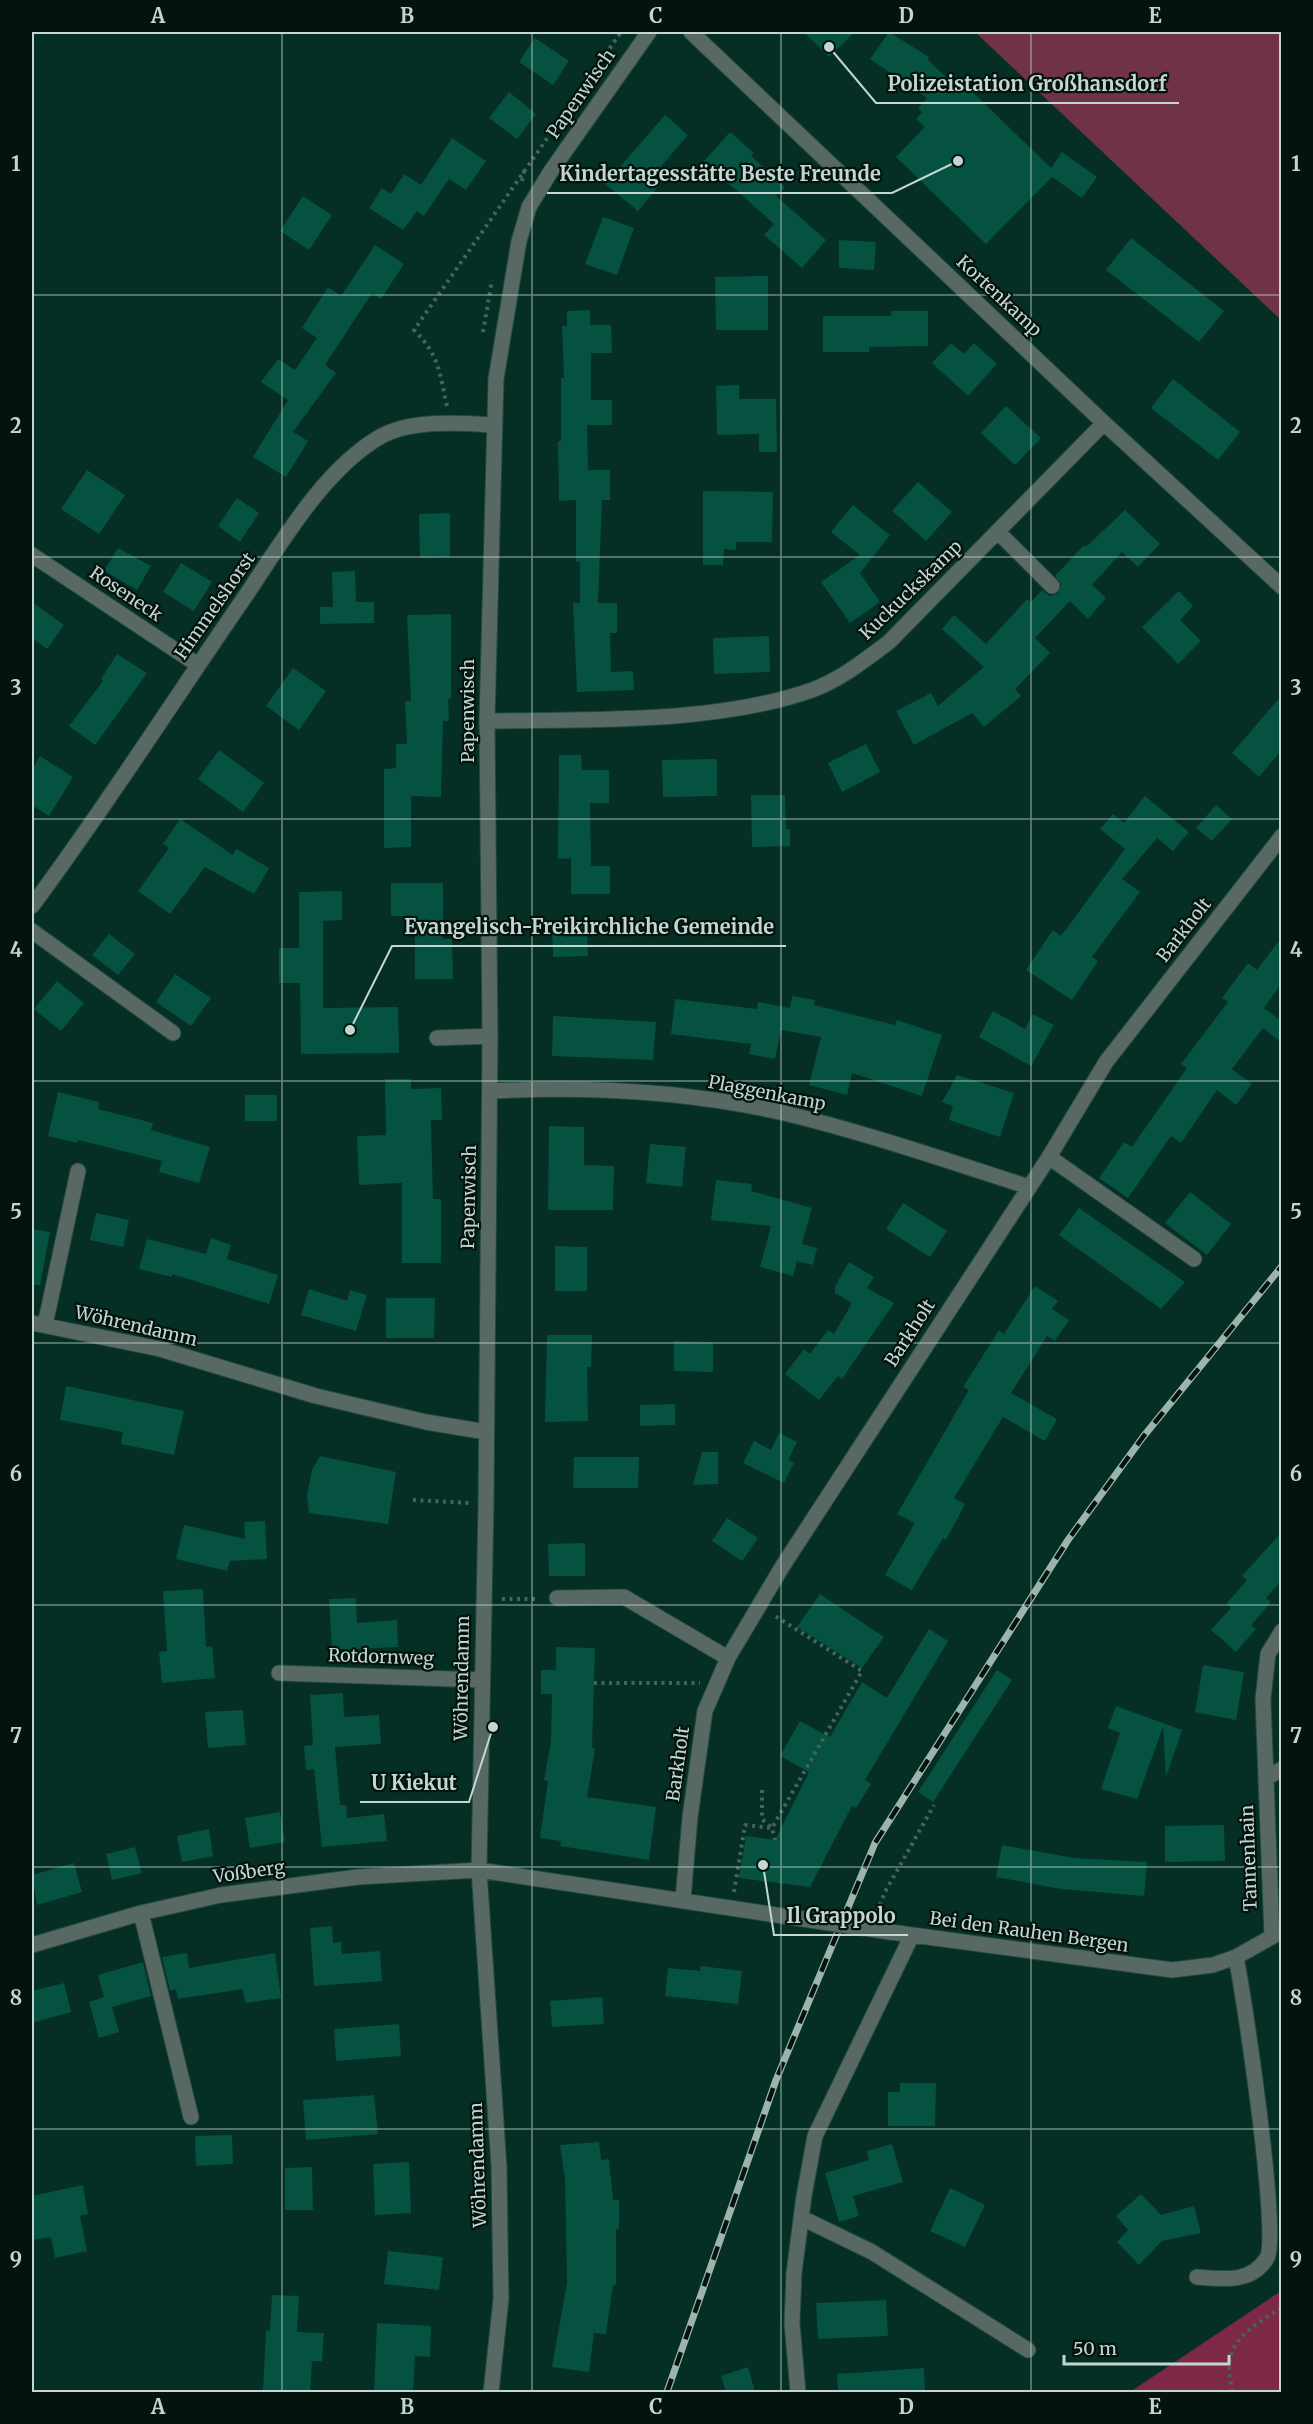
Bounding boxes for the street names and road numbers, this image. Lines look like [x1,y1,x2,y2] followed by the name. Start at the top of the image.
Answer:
[541,44,620,143] street label: Papenwisch
[952,250,1047,341] street label: Kortenkamp
[855,535,967,644] street label: Kuckuckskamp
[169,548,260,664] street label: Himmelshorst
[85,561,168,627] street label: Roseneck
[456,659,479,763] street label: Papenwisch
[1151,893,1216,967] street label: Barkholt
[706,1070,828,1115] street label: Plaggenkamp
[456,1145,481,1249] street label: Papenwisch
[879,1295,940,1371] street label: Barkholt
[72,1300,200,1351] street label: Wöhrendamm
[449,1615,474,1742] street label: Wöhrendamm
[328,1643,435,1670] street label: Rotdornweg
[661,1725,694,1803] street label: Barkholt
[1235,1804,1262,1912] street label: Tannenhain
[211,1855,286,1888] street label: Voßberg
[928,1906,1130,1957] street label: Bei den Rauhen Bergen
[464,2102,491,2229] street label: Wöhrendamm

